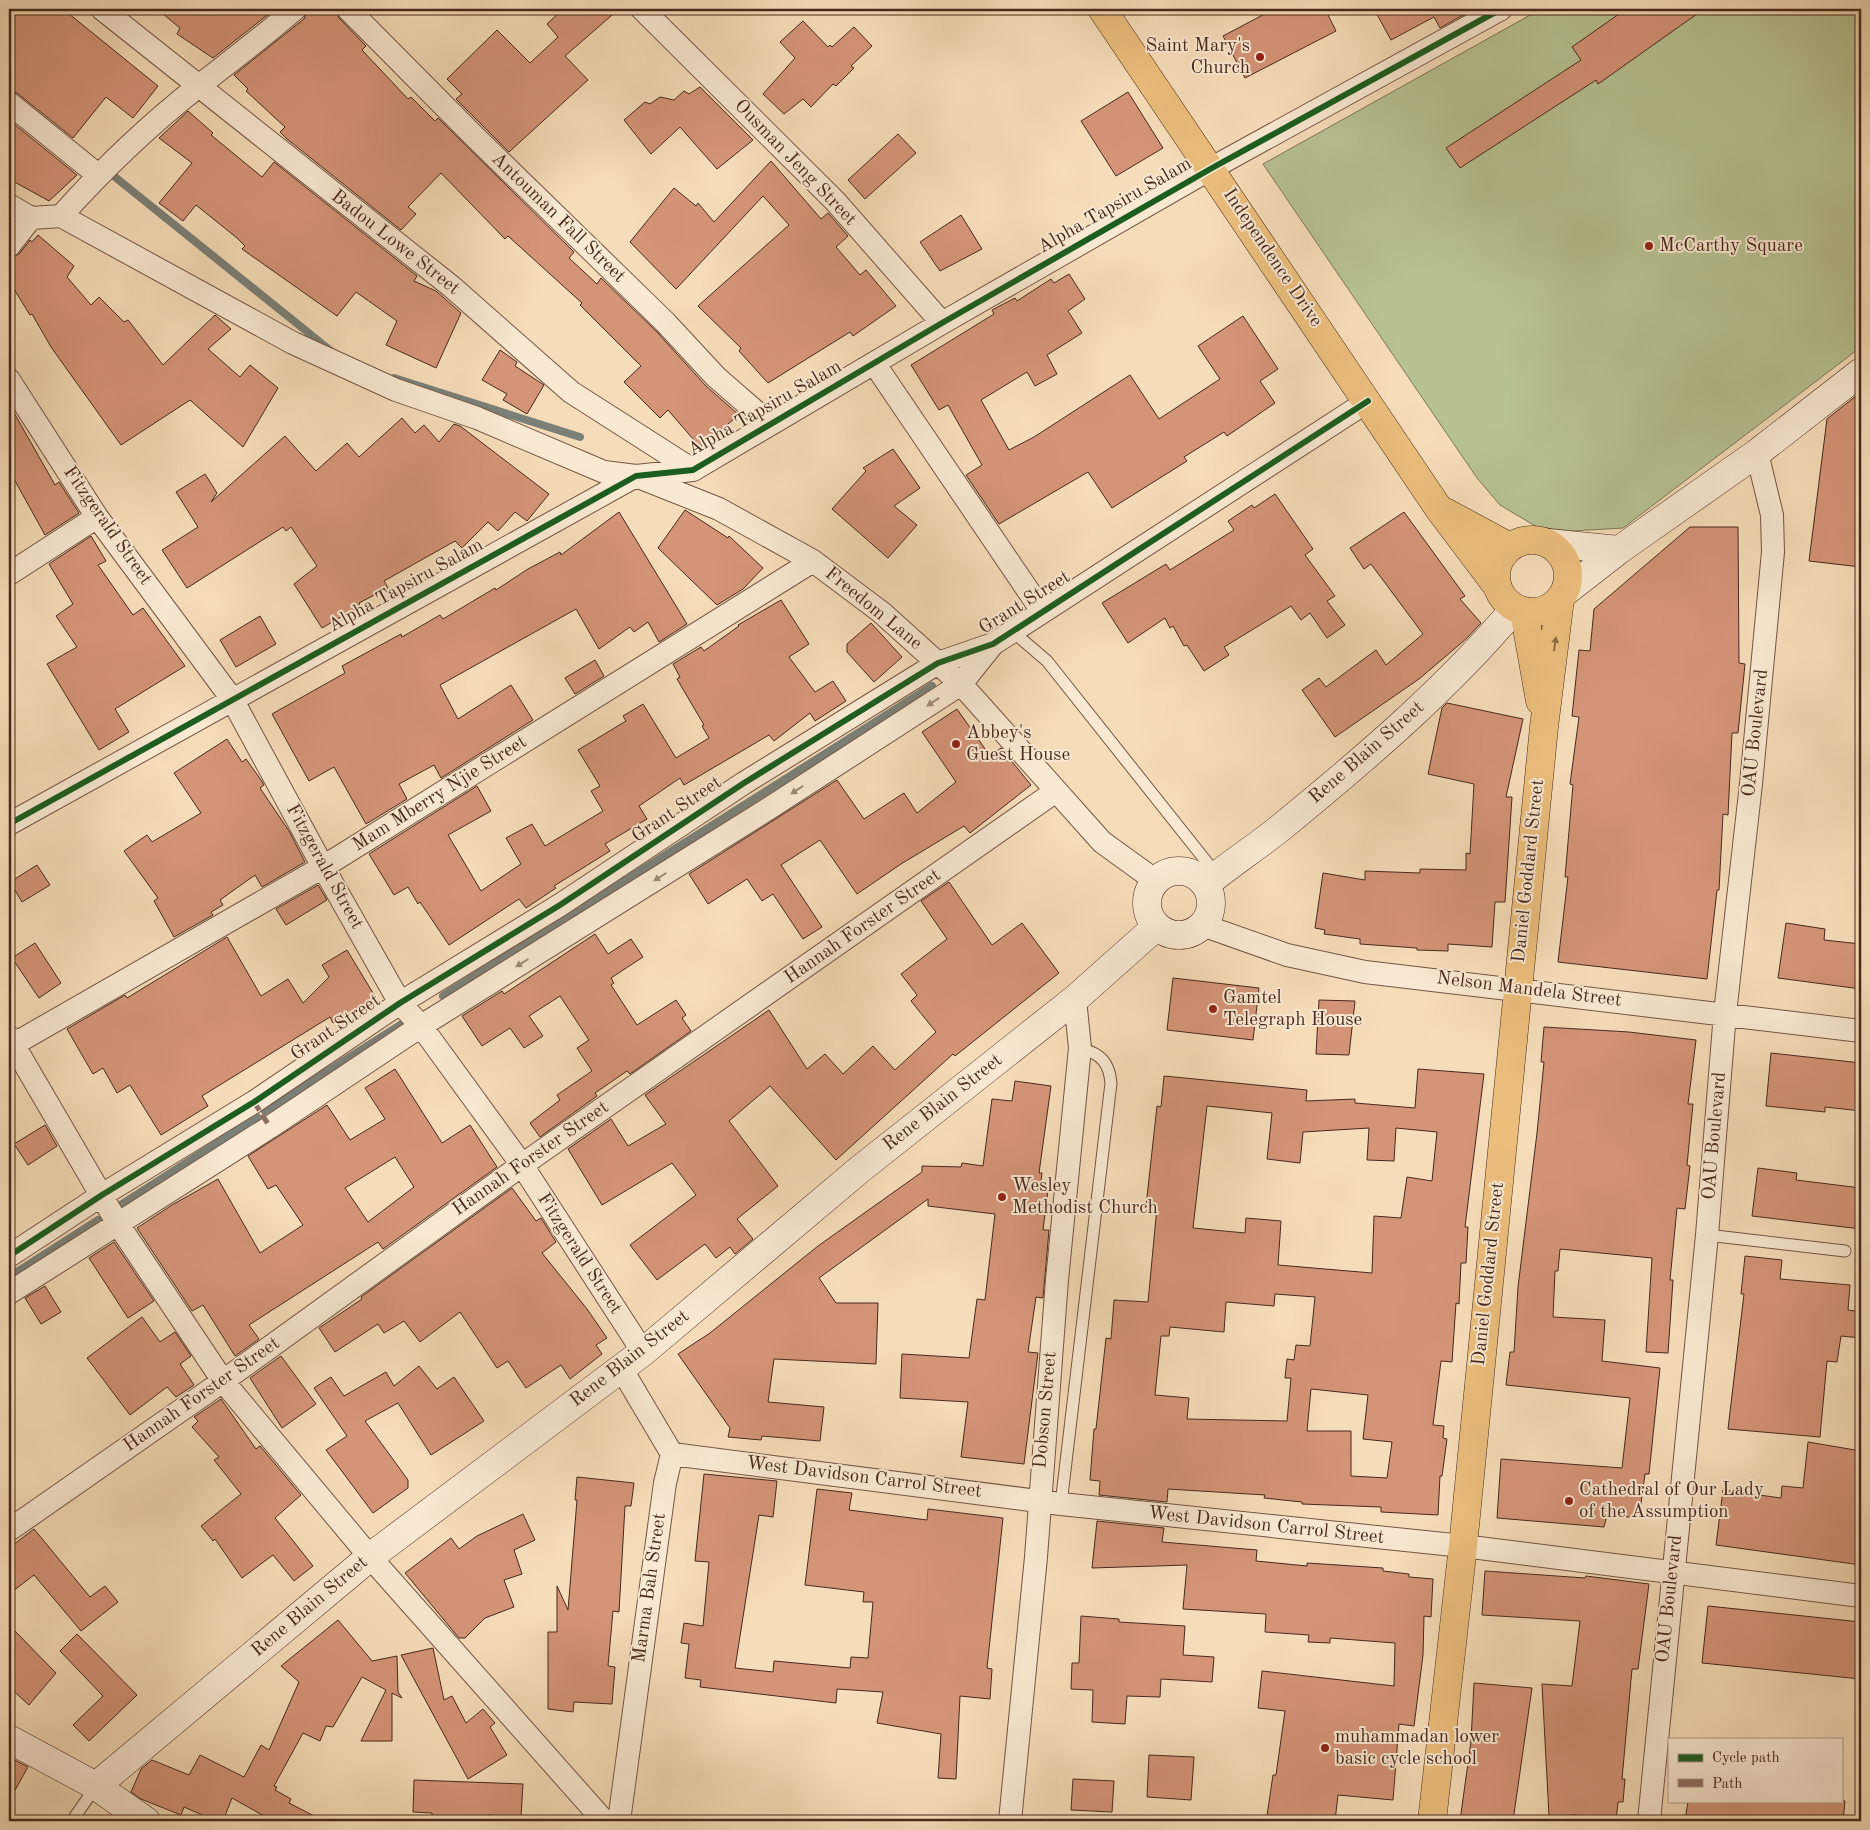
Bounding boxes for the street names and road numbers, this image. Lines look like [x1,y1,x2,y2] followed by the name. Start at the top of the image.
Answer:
[730,96,860,230] street label: Ousman Jeng Street
[487,149,629,287] street label: Antouman Fall Street
[1035,154,1195,258] street label: Alpha Tapsiru Salam
[1219,185,1325,331] street label: Independence Drive
[327,187,463,299] street label: Badou Lowe Street
[685,357,845,461] street label: Alpha Tapsiru Salam
[59,463,155,589] street label: Fitzgerald Street
[325,536,487,636] street label: Alpha Tapsiru Salam
[821,564,925,654] street label: Freedom Lane
[976,568,1074,638] street label: Grant Street
[1740,668,1772,798] street label: OAU Boulevard
[1306,698,1428,808] street label: Rene Blain Street
[350,733,530,855] street label: Mam Mberry Njie Street
[629,773,725,847] street label: Grant Street
[1510,778,1548,964] street label: Daniel Goddard Street
[282,801,366,933] street label: Fitzgerald Street
[781,866,945,988] street label: Hannah Forster Street
[1435,969,1623,1011] street label: Nelson Mandela Street
[288,991,384,1065] street label: Grant Street
[880,1051,1006,1155] street label: Rene Blain Street
[1700,1071,1730,1201] street label: OAU Boulevard
[449,1098,613,1220] street label: Hannah Forster Street
[1470,1181,1508,1367] street label: Daniel Goddard Street
[533,1190,625,1318] street label: Fitzgerald Street
[567,1307,693,1411] street label: Rene Blain Street
[120,1334,284,1456] street label: Hannah Forster Street
[1031,1351,1061,1469] street label: Dobson Street
[745,1454,983,1502] street label: West Davidson Carrol Street
[1147,1504,1385,1548] street label: West Davidson Carrol Street
[630,1512,670,1664] street label: Marma Bah Street
[1654,1534,1686,1664] street label: OAU Boulevard
[248,1553,372,1661] street label: Rene Blain Street

